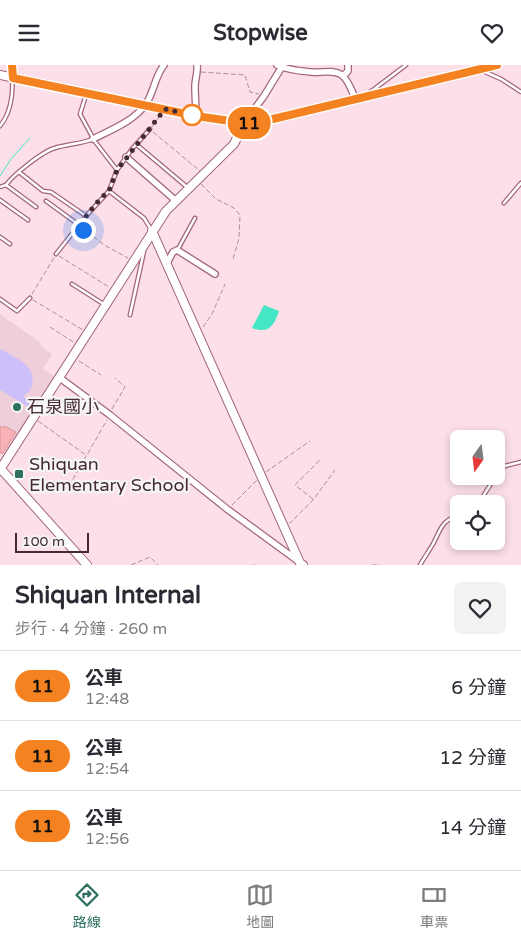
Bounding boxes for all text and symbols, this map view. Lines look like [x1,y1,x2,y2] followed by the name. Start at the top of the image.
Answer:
[15,19,43,47] icon: menu
[478,19,506,47] icon: heart
[213,20,308,46] text: Stopwise
[181,104,203,126] unlabelled marker
[226,107,272,139] line badge: 11
[238,112,260,134] text: 11
[71,218,96,243] your location
[27,396,99,418] place label: 石泉國小
[11,401,23,413] marker: 石泉國小
[450,430,505,485] north arrow
[450,430,505,550] map controls
[29,453,189,496] place label: Shiquan Elementary School
[13,468,25,480] marker: Shiquan Elementary School
[450,495,505,550] button: locate
[15,530,89,553] scale bar
[22,533,65,550] text: 100 m
[15,581,201,610] text: Shiquan Internal
[454,582,506,634] button: heart
[15,619,167,639] text: 步行 · 4 分鐘 · 260 m
[85,667,123,689] text: 公車
[31,675,54,697] text: 11
[451,677,506,699] text: 6 分鐘
[85,689,129,709] text: 12:48
[85,737,123,759] text: 公車
[31,745,54,767] text: 11
[439,747,506,769] text: 12 分鐘
[85,759,129,779] text: 12:54
[85,807,123,829] text: 公車
[31,815,54,837] text: 11
[439,817,506,839] text: 14 分鐘
[85,829,129,849] text: 12:56
[73,881,101,931] tab: 路線
[246,881,274,931] tab: 地圖
[420,881,448,931] tab: 車票

